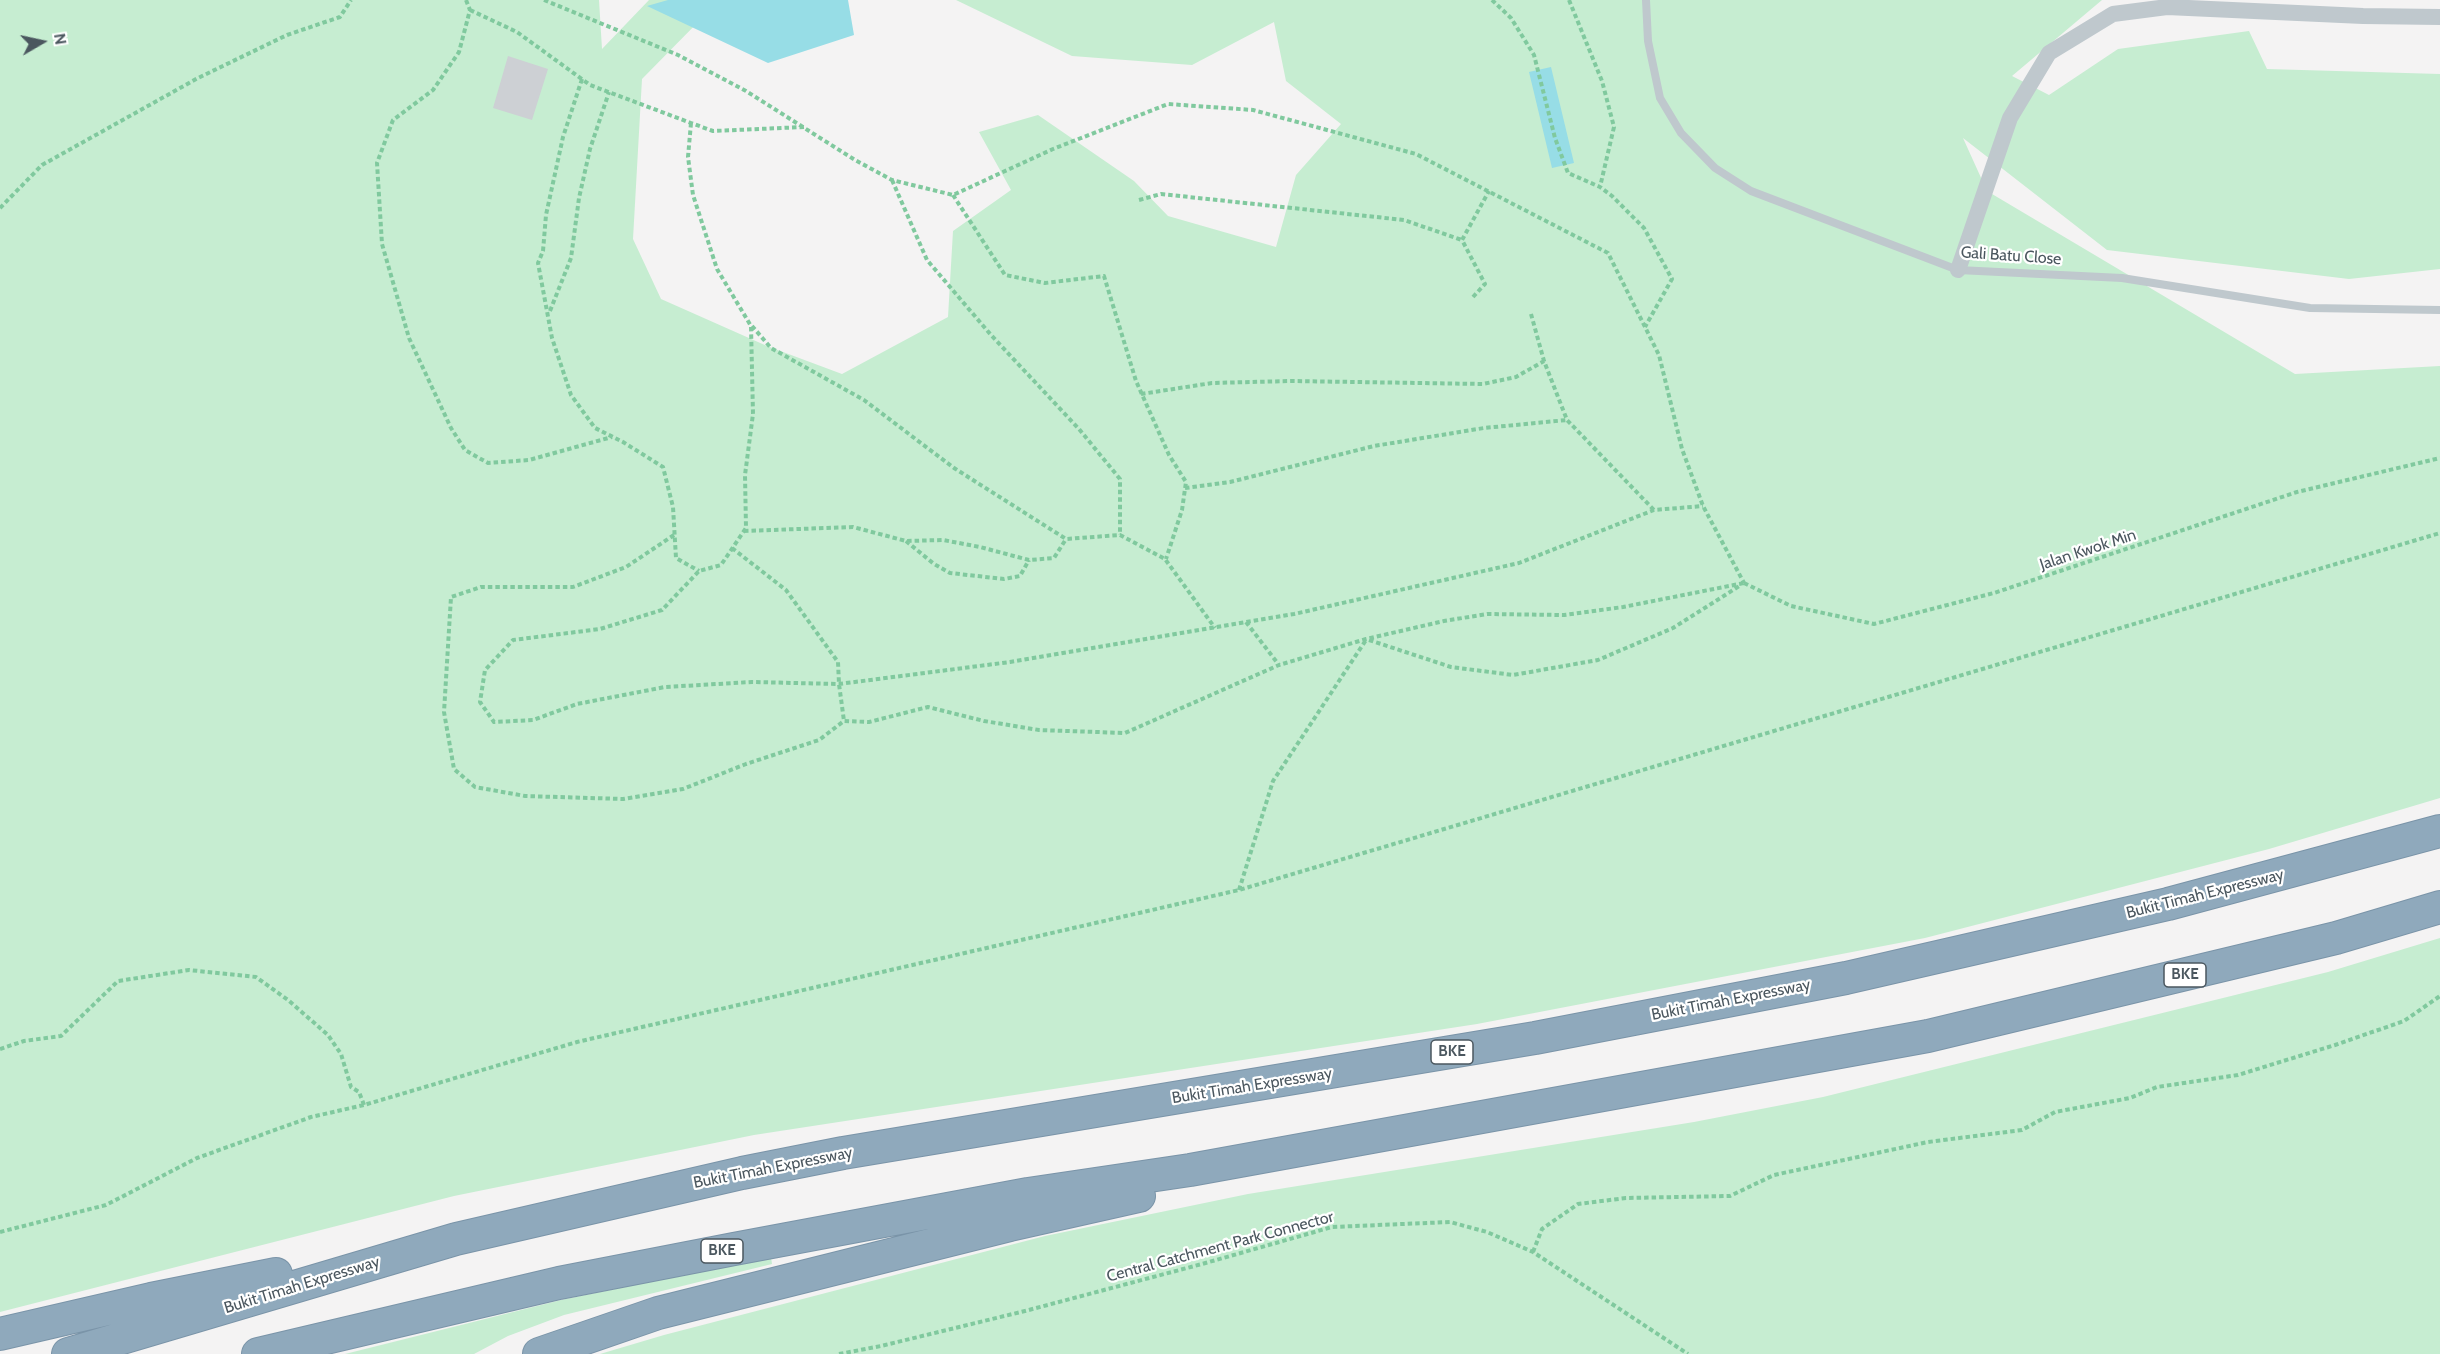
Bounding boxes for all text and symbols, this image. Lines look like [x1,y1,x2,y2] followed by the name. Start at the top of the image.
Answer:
[12,12,72,72] north arrow
[50,32,71,46] text: N
[1960,243,2062,269] street label: Gali Batu Close
[2037,525,2139,575] street label: Jalan Kwok Min
[2124,865,2286,923] street label: Bukit Timah Expressway
[2164,963,2206,987] road number: BKE
[1650,975,1812,1025] street label: Bukit Timah Expressway
[1431,1040,1473,1064] road number: BKE
[1171,1064,1333,1108] street label: Bukit Timah Expressway
[692,1143,854,1193] street label: Bukit Timah Expressway
[1104,1207,1336,1287] street label: Central Catchment Park Connector
[701,1239,743,1263] road number: BKE
[222,1252,382,1318] street label: Bukit Timah Expressway

